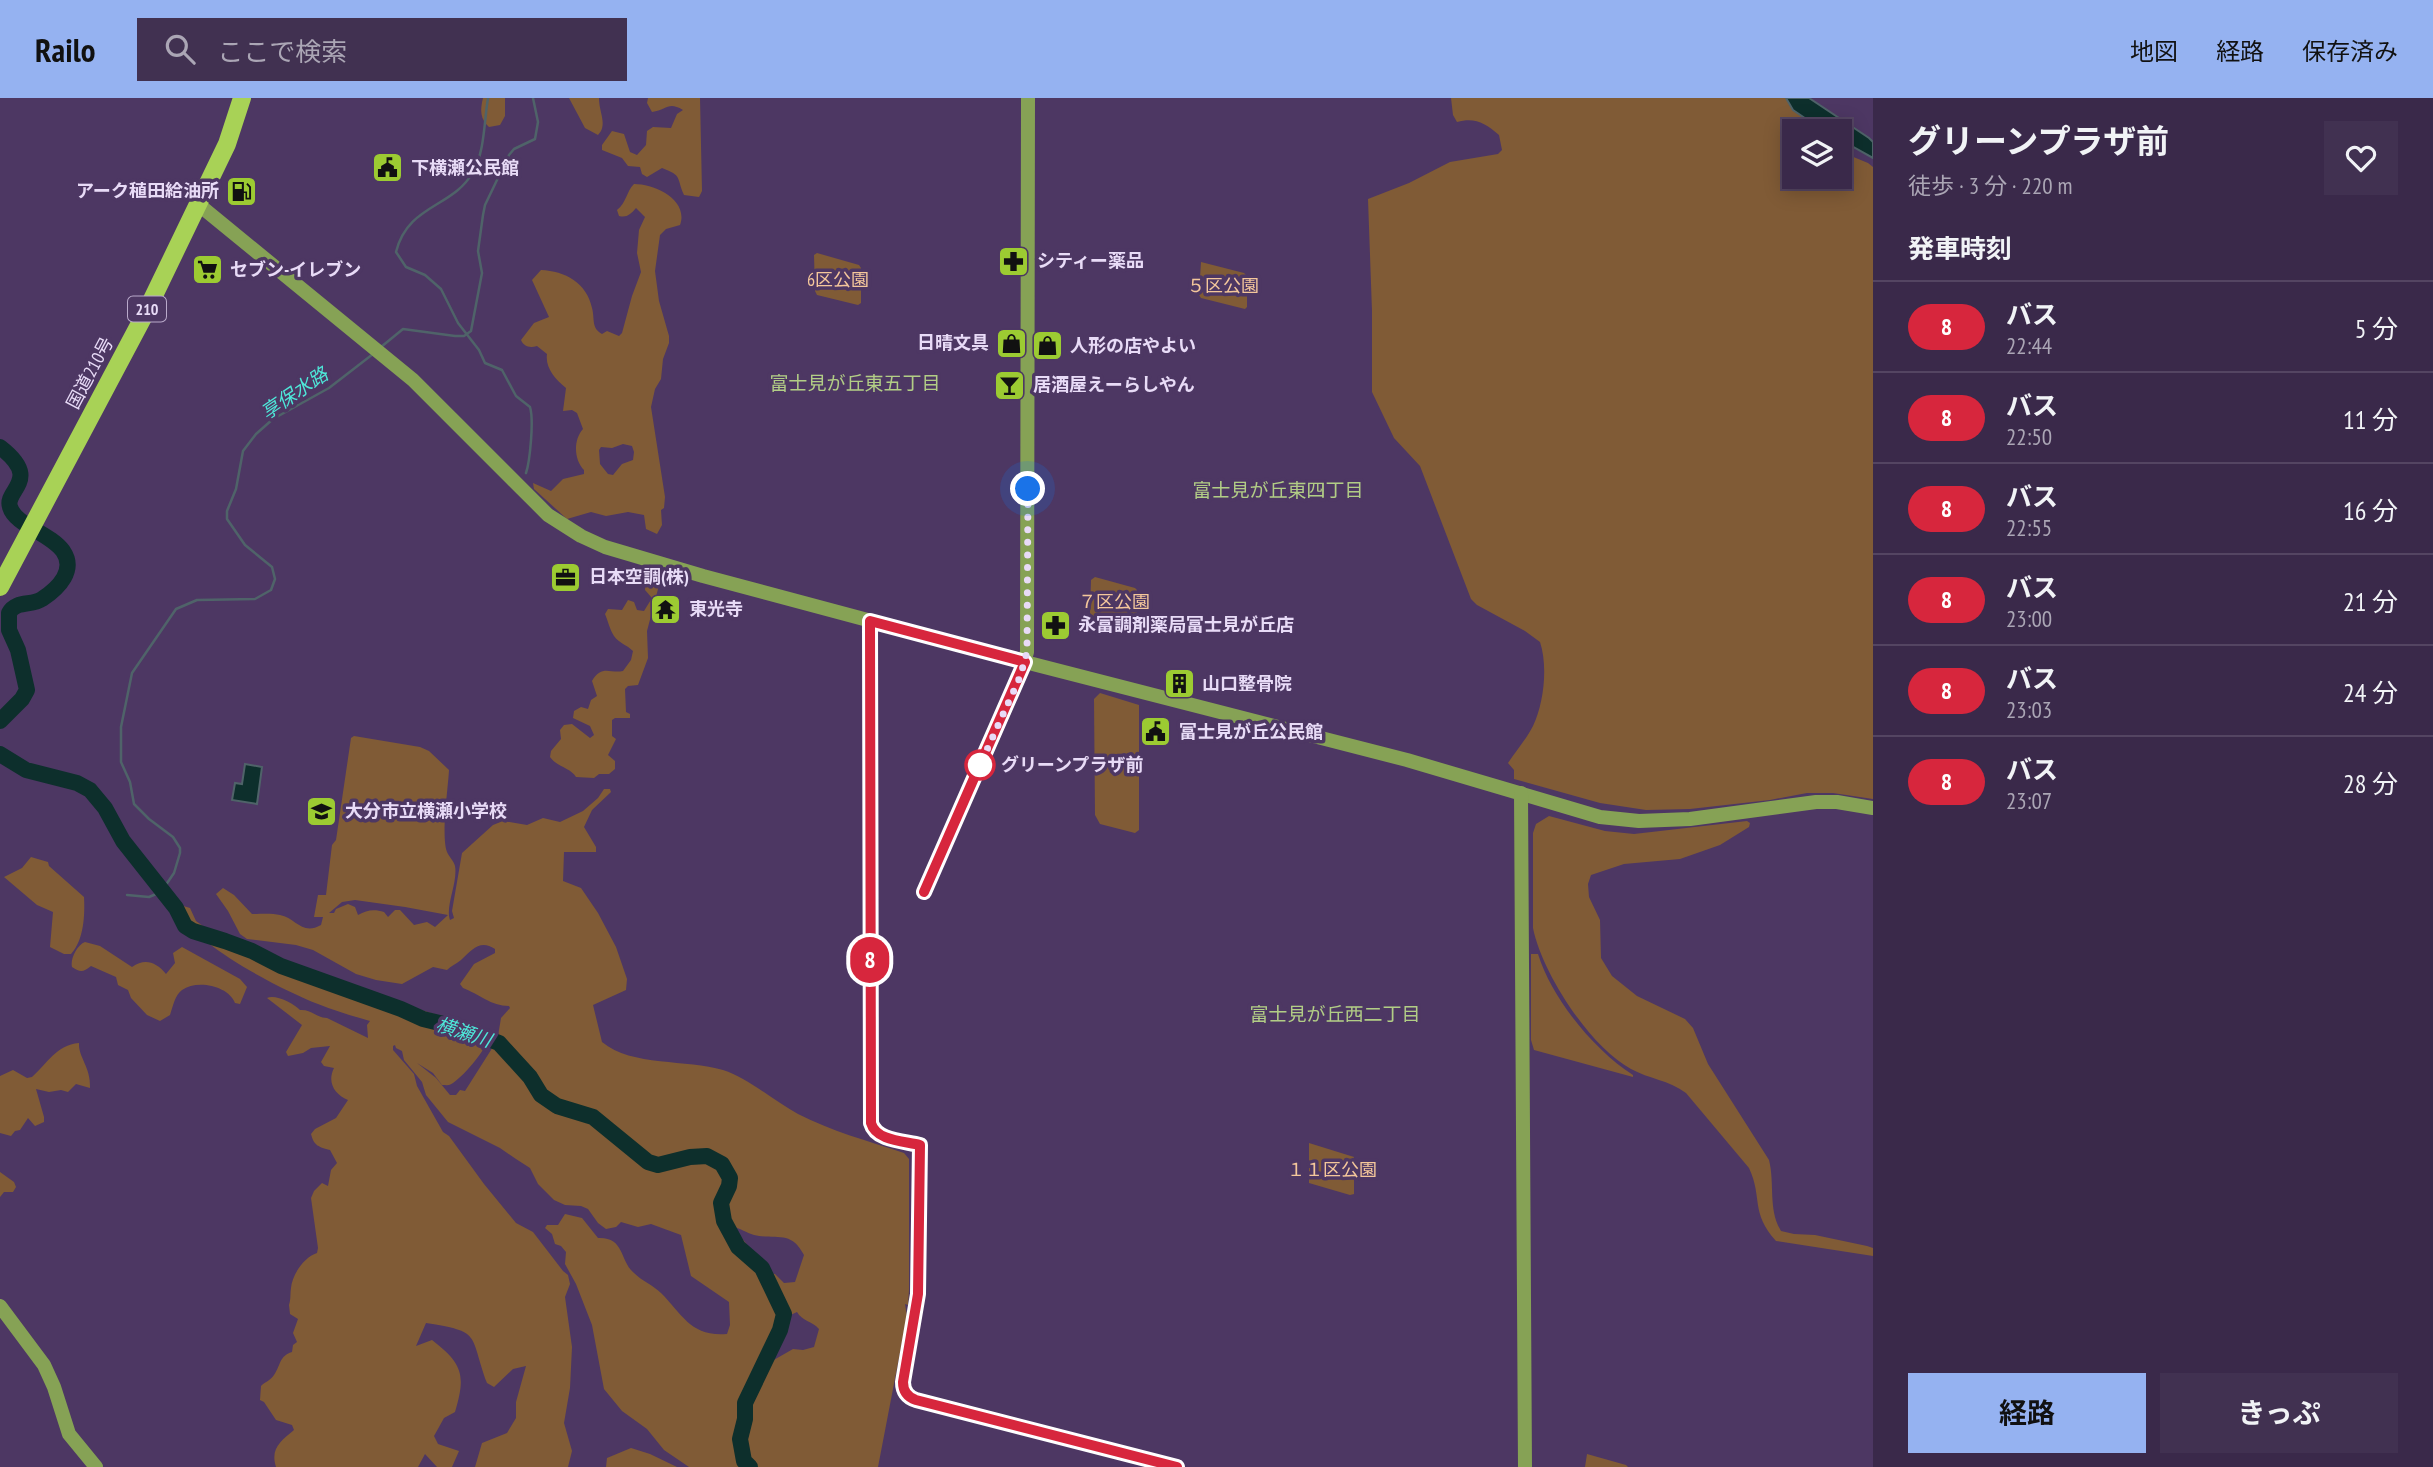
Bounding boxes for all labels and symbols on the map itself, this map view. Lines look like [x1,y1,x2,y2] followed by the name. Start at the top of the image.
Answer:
[371,151,405,185] public building icon: 下横瀬公民館
[411,156,519,179] place label: 下横瀬公民館
[225,174,259,208] fuel station icon: アーク稙田給油所
[76,179,219,202] place label: アーク稙田給油所
[997,244,1031,278] pharmacy icon: シティー薬品
[1037,249,1144,272] place label: シティー薬品
[190,253,224,287] supermarket icon: セブン-イレブン
[230,258,361,281] place label: セブン-イレブン
[807,268,869,291] park label: 6区公園
[1187,274,1259,297] park label: ５区公園
[128,296,166,322] road number: 210
[995,326,1029,360] shop icon: 日晴文具
[1030,329,1064,363] shop icon: 人形の店やよい
[917,331,989,354] place label: 日晴文具
[61,333,118,413] street label: 国道210号
[1070,334,1196,357] place label: 人形の店やよい
[256,361,334,424] water label: 享保水路
[993,368,1027,402] bar icon: 居酒屋えーらしやん
[769,371,941,395] district label: 富士見が丘東五丁目
[1033,373,1195,396] place label: 居酒屋えーらしやん
[1010,471,1045,506] your location
[1192,478,1364,502] district label: 富士見が丘東四丁目
[549,560,583,594] office icon: 日本空調(株)
[589,565,689,588] place label: 日本空調(株)
[1078,590,1150,613] park label: ７区公園
[649,592,683,626] temple icon: 東光寺
[689,597,743,620] place label: 東光寺
[1038,608,1072,642] pharmacy icon: 永富調剤薬局富士見が丘店
[1078,613,1294,636] place label: 永富調剤薬局富士見が丘店
[1162,667,1196,701] building icon: 山口整骨院
[1202,672,1292,695] place label: 山口整骨院
[1139,715,1173,749] public building icon: 富士見が丘公民館
[1179,720,1323,743] place label: 富士見が丘公民館
[965,750,995,780] marker: グリーンプラザ前
[1001,753,1144,776] place label: グリーンプラザ前
[305,794,339,828] school or university icon: 大分市立横瀬小学校
[345,799,507,822] place label: 大分市立横瀬小学校
[847,937,893,983] line badge: 8
[1249,1002,1421,1026] district label: 富士見が丘西二丁目
[433,1012,497,1053] water label: 横瀬川
[1287,1158,1377,1181] park label: １１区公園

